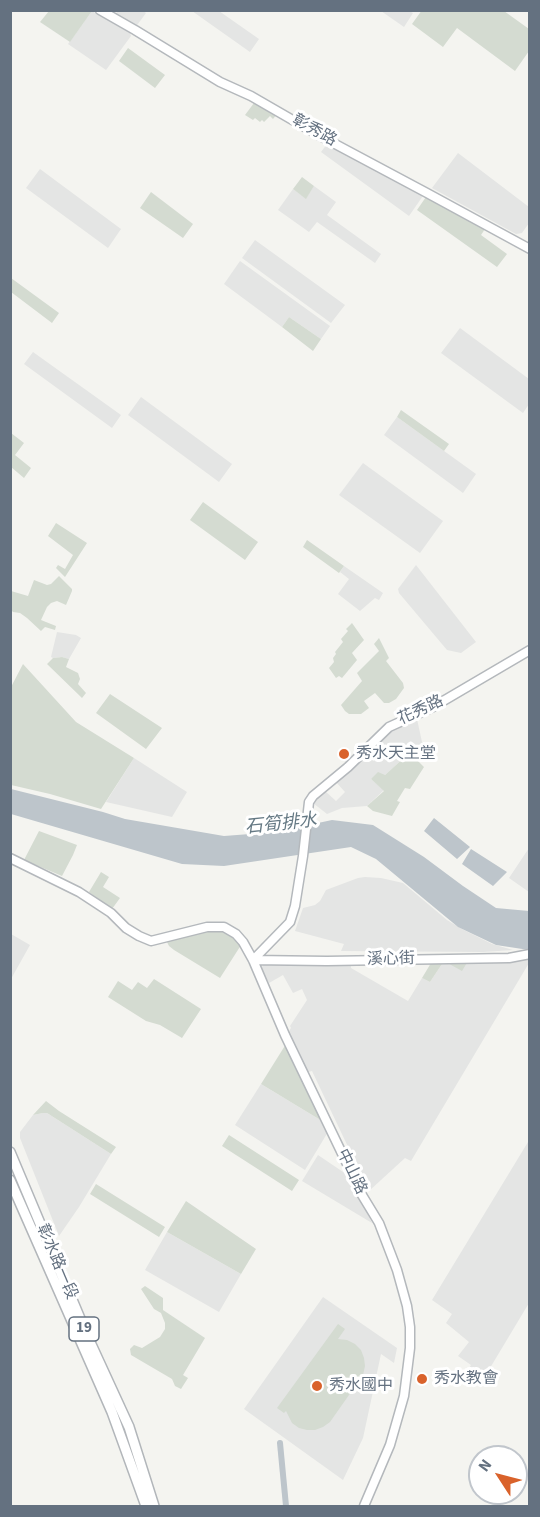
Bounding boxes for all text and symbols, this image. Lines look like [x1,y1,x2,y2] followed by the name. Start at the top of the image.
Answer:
[288,111,340,151] street label: 彰秀路
[395,692,447,730] street label: 花秀路
[356,744,436,764] place label: 秀水天主堂
[337,747,351,761] marker: 秀水天主堂
[244,810,318,840] water label: 石筍排水
[367,950,415,970] street label: 溪心街
[332,1146,370,1198] street label: 中山路
[32,1221,80,1303] street label: 彰水路一段
[69,1317,99,1341] road number: 19
[434,1369,498,1389] place label: 秀水教會
[415,1372,429,1386] marker: 秀水教會
[329,1376,393,1396] place label: 秀水國中
[310,1379,324,1393] marker: 秀水國中
[468,1445,528,1505] north arrow
[473,1455,497,1476] text: N

